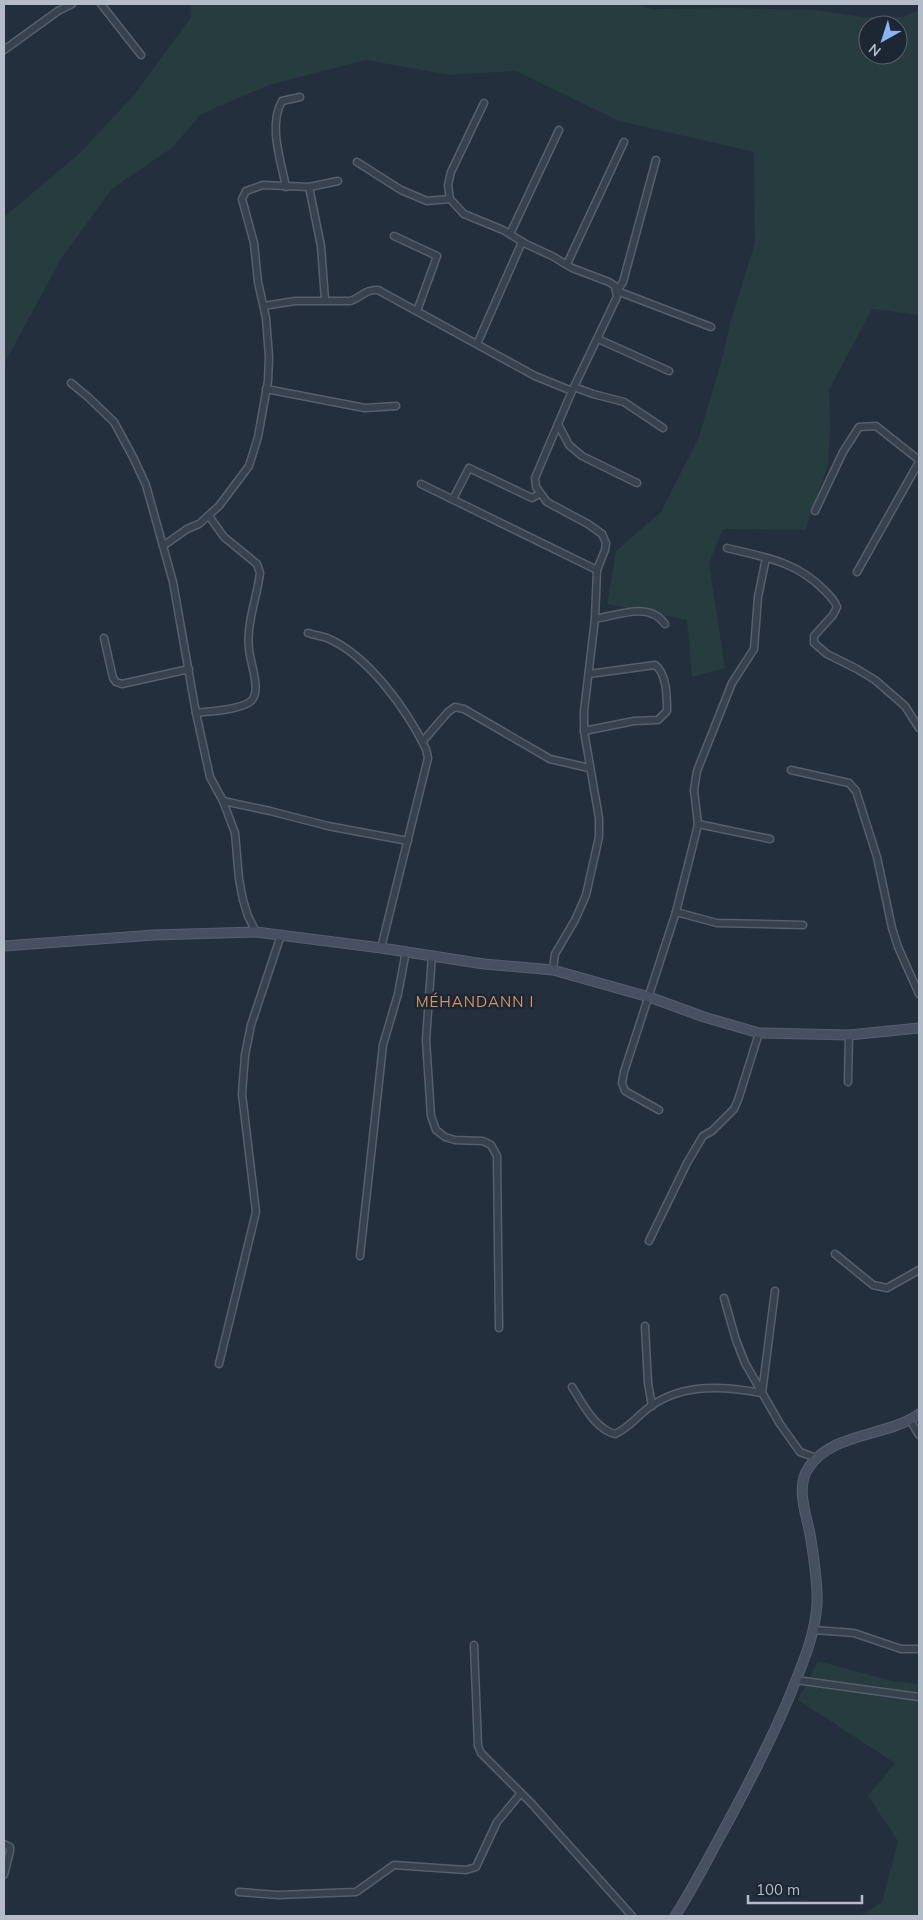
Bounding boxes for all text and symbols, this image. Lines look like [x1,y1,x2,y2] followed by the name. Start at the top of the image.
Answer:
[858,15,908,65] north arrow
[865,40,885,60] text: N
[416,992,534,1011] district label: MÉHANDANN I
[748,1872,862,1904] scale bar
[756,1880,800,1899] text: 100 m

